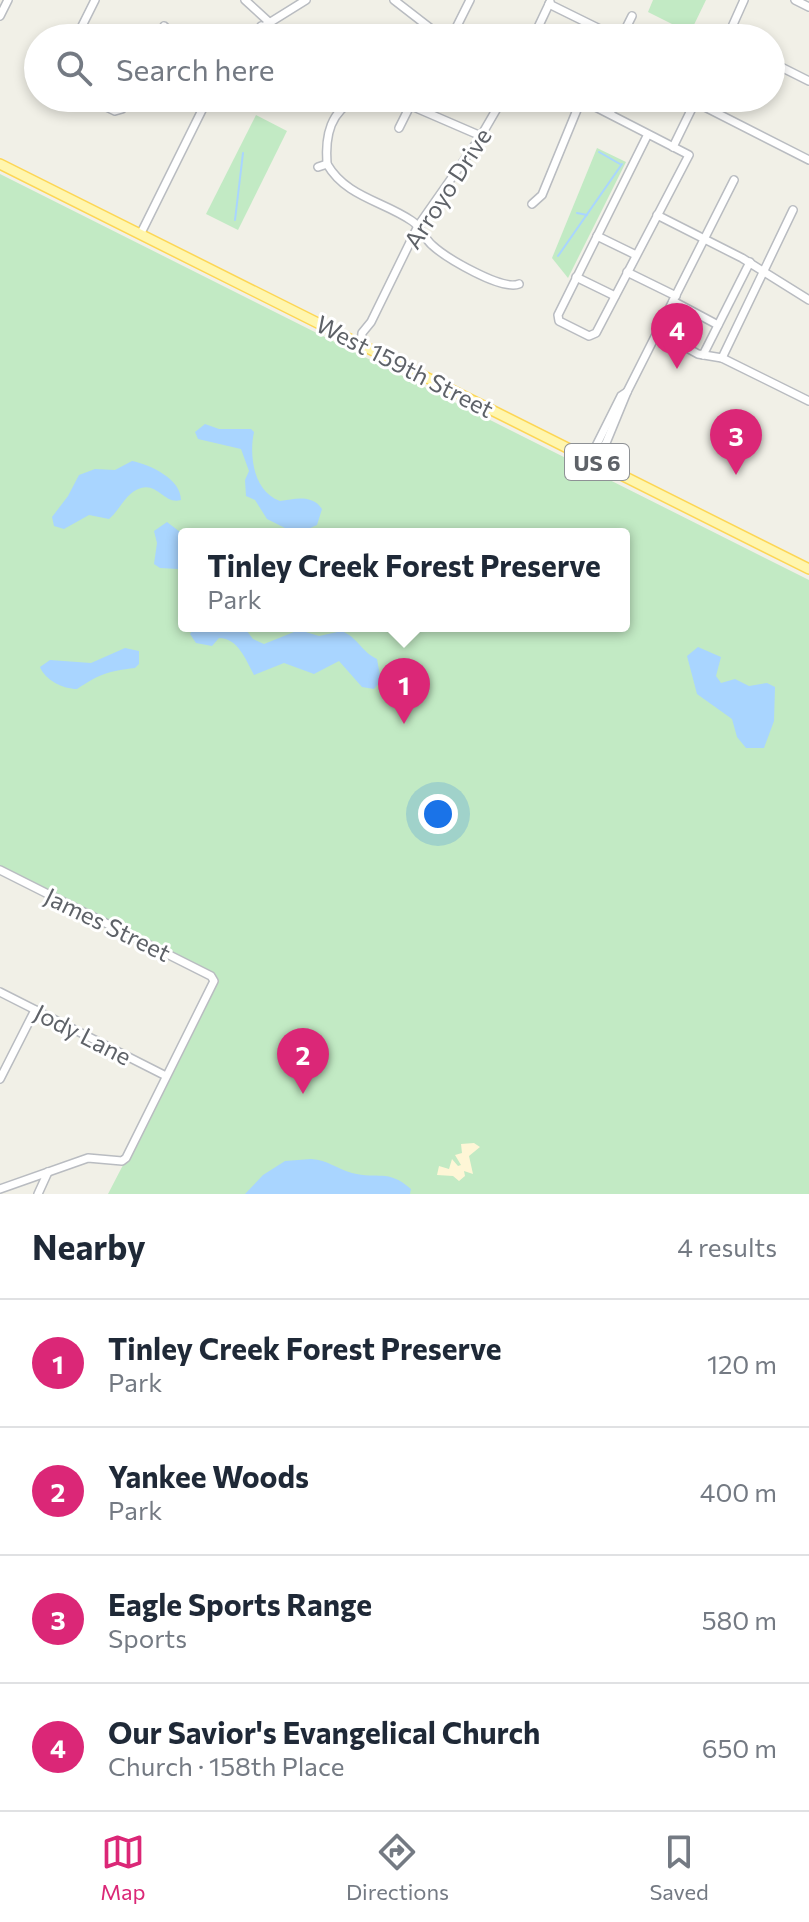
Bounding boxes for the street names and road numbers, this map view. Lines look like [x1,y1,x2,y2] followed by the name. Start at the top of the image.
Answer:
[397,122,497,254] street label: Arroyo Drive
[311,309,499,423] street label: West 159th Street
[565,444,629,480] road number: US 6
[40,881,176,967] street label: James Street
[30,997,136,1071] street label: Jody Lane

